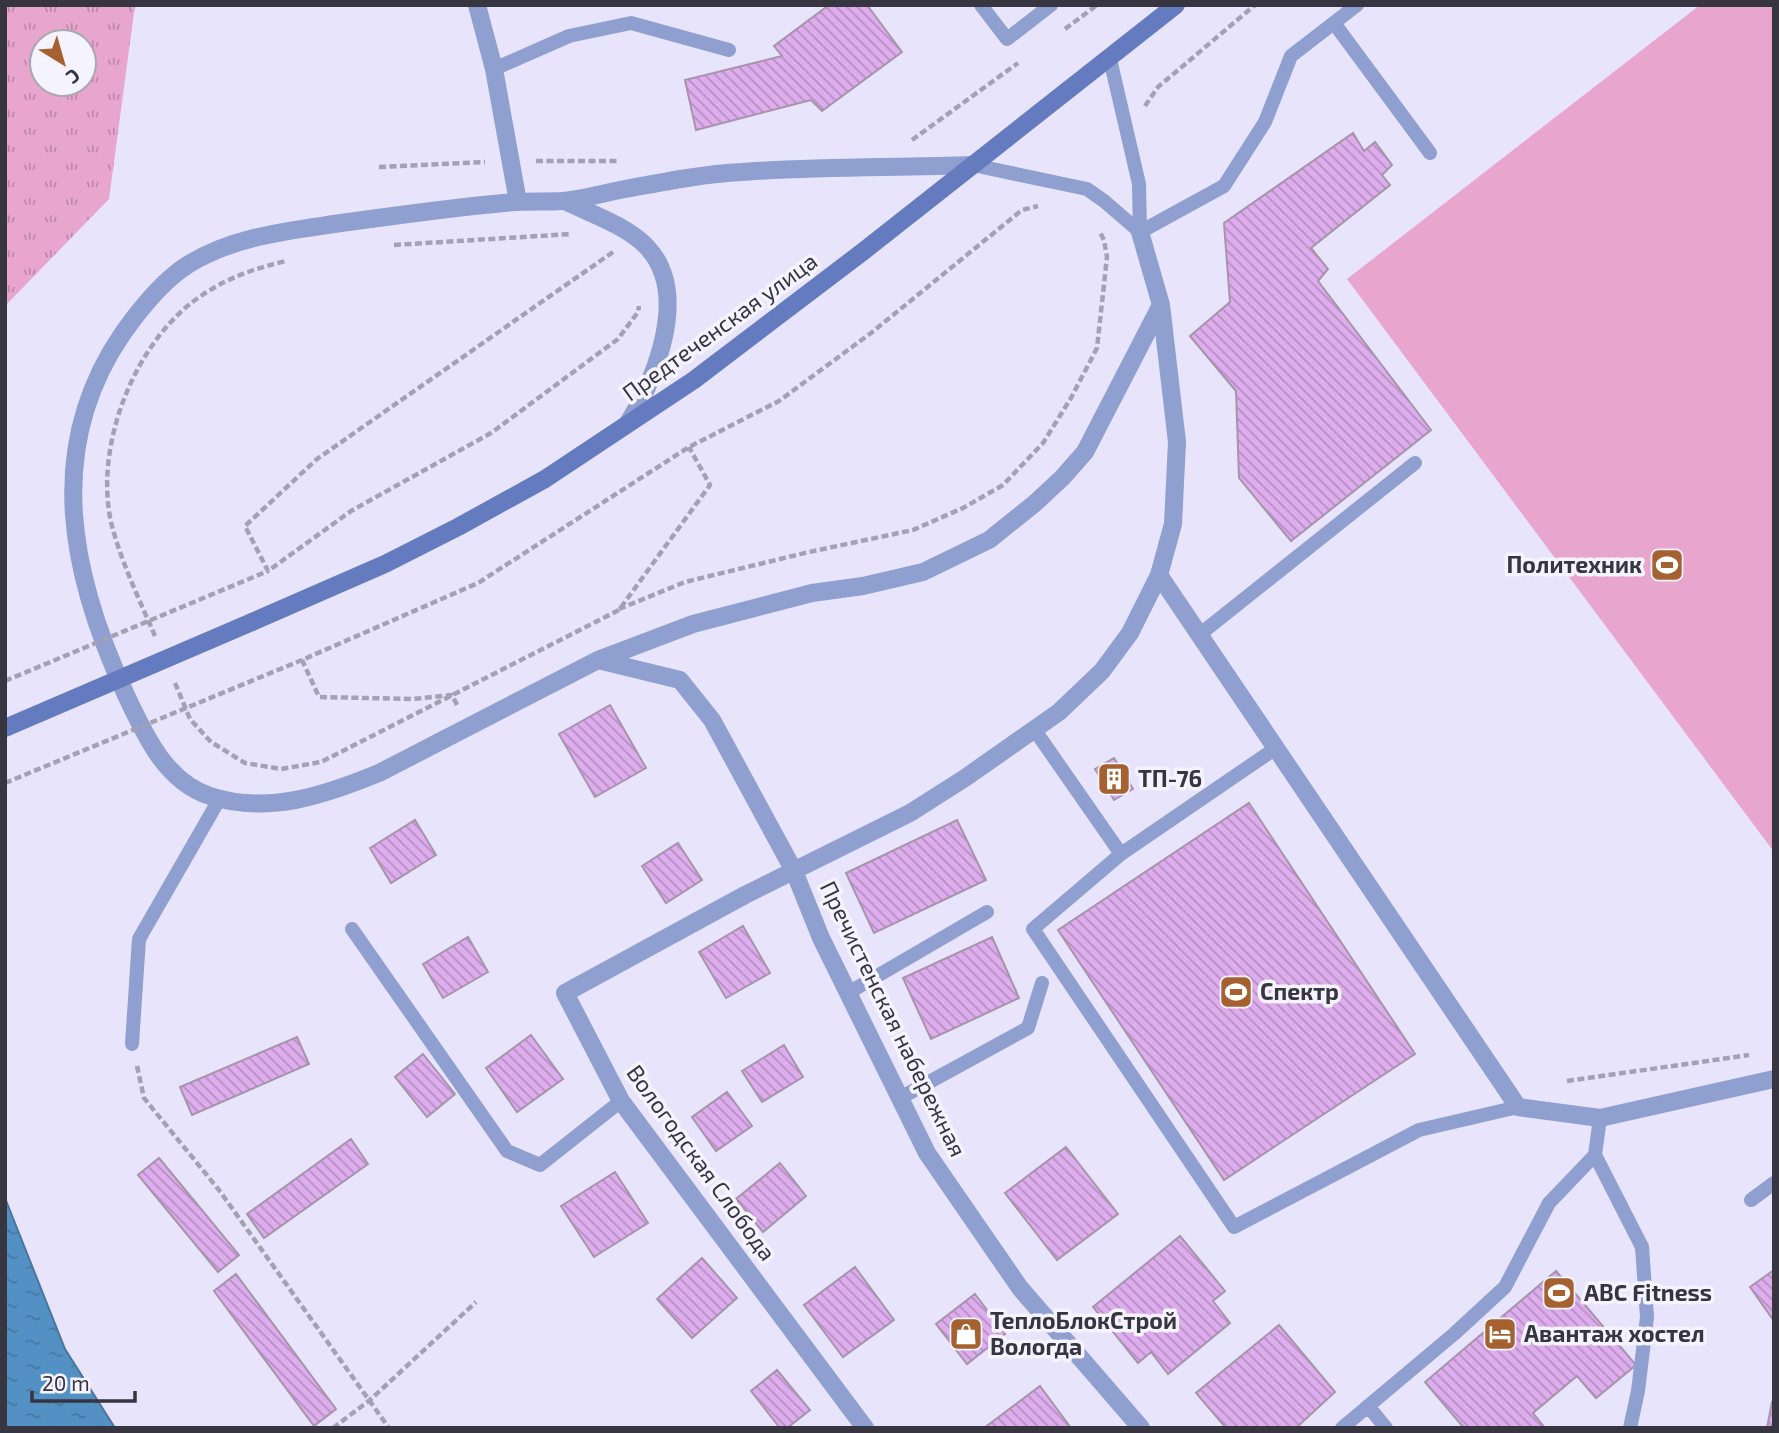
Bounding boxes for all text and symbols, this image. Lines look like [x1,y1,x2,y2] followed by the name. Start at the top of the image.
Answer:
[28,28,98,98] north arrow
[62,64,85,90] text: С
[616,246,823,407] street label: Предтеченская улица
[1648,546,1686,584] sports icon: Политехник
[1506,550,1642,578] place label: Политехник
[1095,760,1133,798] building icon: ТП-76
[1138,764,1202,792] place label: ТП-76
[815,876,973,1161] street label: Пречистенская набережная
[1217,973,1255,1011] sports icon: Спектр
[1260,977,1339,1005] place label: Спектр
[621,1059,782,1266] street label: Вологодская Слобода
[1540,1274,1578,1312] sports icon: ABC Fitness
[1584,1278,1712,1306] place label: ABC Fitness
[990,1306,1177,1360] place label: ТеплоБлокСтрой Вологда
[947,1315,985,1353] shop icon: ТеплоБлокСтрой Вологда
[1481,1315,1519,1353] hotel icon: Авантаж хостел
[1524,1319,1705,1347] place label: Авантаж хостел
[32,1360,135,1404] scale bar
[42,1370,90,1395] text: 20 m

